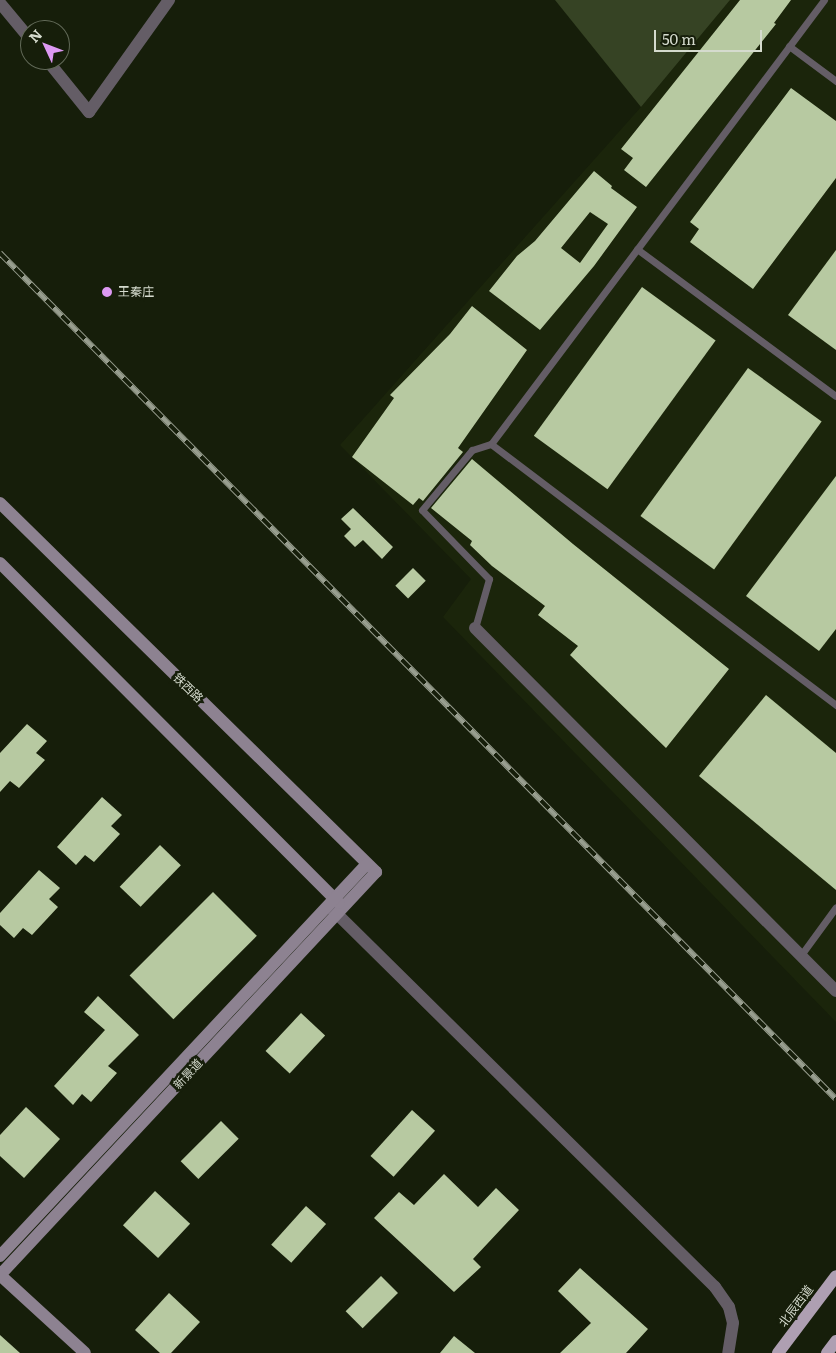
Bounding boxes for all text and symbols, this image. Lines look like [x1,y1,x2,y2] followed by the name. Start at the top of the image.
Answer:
[20,20,70,70] north arrow
[656,20,764,52] scale bar
[23,24,46,47] text: N
[662,27,696,50] text: 50 m
[100,285,114,299] marker: 王秦庄
[118,285,154,299] place label: 王秦庄
[170,670,206,706] street label: 铁西路
[170,1056,206,1092] street label: 新景道
[776,1282,816,1330] street label: 北辰西道

